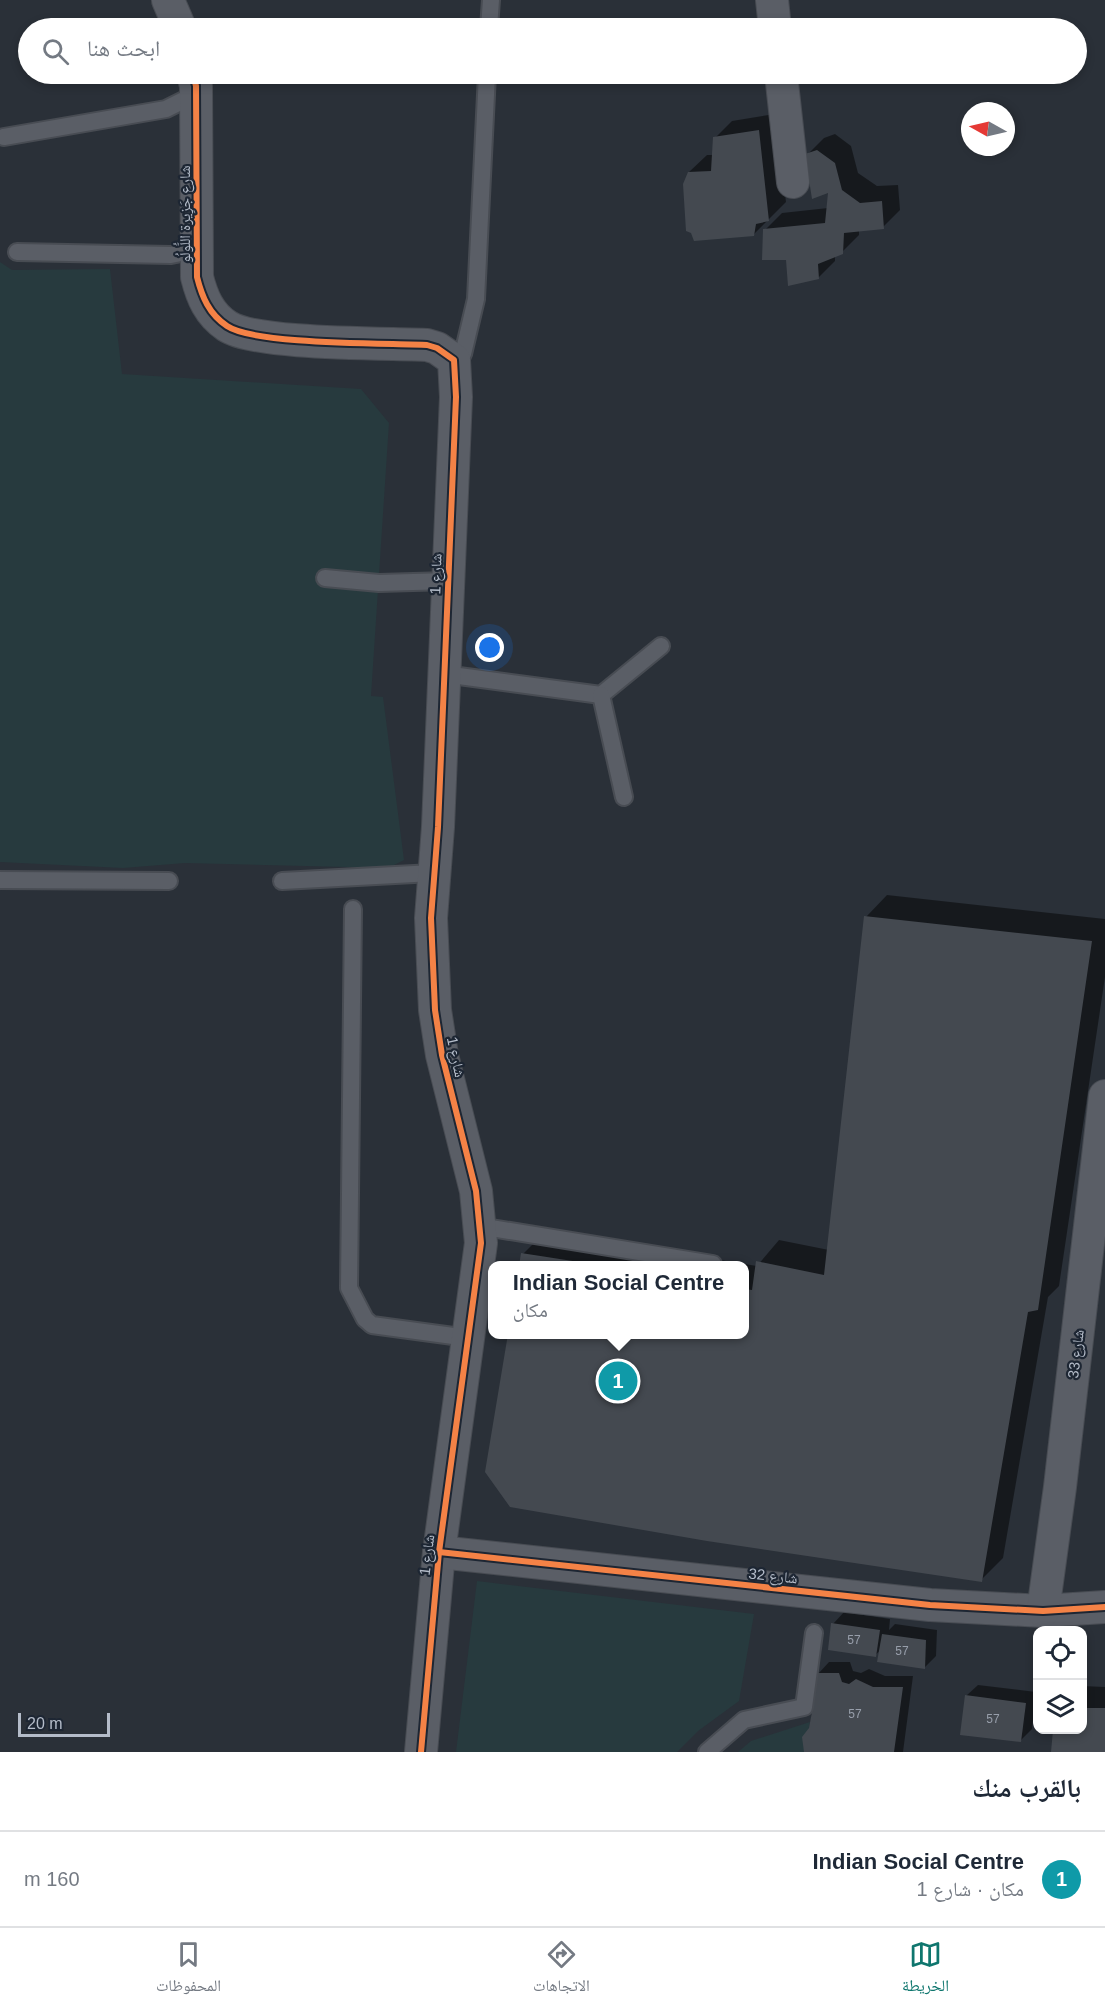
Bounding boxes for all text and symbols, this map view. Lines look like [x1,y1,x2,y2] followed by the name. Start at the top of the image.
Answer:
[18,18,1087,84] search box
[39,35,72,68] icon: search
[87,36,160,61] text: ابحث هنا
[961,102,1015,156] north arrow
[173,165,196,263] street label: شارع جَزِيرة اللُّولُو
[426,553,447,595] street label: شارع 1
[475,633,504,662] your location
[442,1035,469,1079] street label: شارع 1
[488,1261,749,1339] popup
[513,1270,724,1295] text: Indian Social Centre
[513,1299,548,1321] text: مكان
[1064,1328,1089,1380] street label: شارع 33
[598,1358,638,1404] pin: 1
[416,1533,439,1577] street label: شارع 1
[747,1564,799,1589] street label: شارع 32
[1033,1626,1087,1734] map controls
[1033,1626,1087,1680] button: locate
[847,1633,861,1647] house number: 57
[895,1644,909,1658] house number: 57
[1033,1680,1087,1734] button: layers
[848,1707,862,1721] house number: 57
[18,1710,110,1738] scale bar
[986,1712,1000,1726] house number: 57
[27,1715,63,1732] text: 20 m
[972,1773,1081,1803] text: بالقرب منك
[813,1849,1024,1874] text: Indian Social Centre
[24,1868,80,1890] text: 160 m
[1056,1868,1067,1890] text: 1
[916,1878,1024,1900] text: مكان · شارع 1
[156,1938,221,2001] tab: المحفوظات
[533,1938,590,2001] tab: الاتجاهات
[902,1938,949,2001] tab: الخريطة

